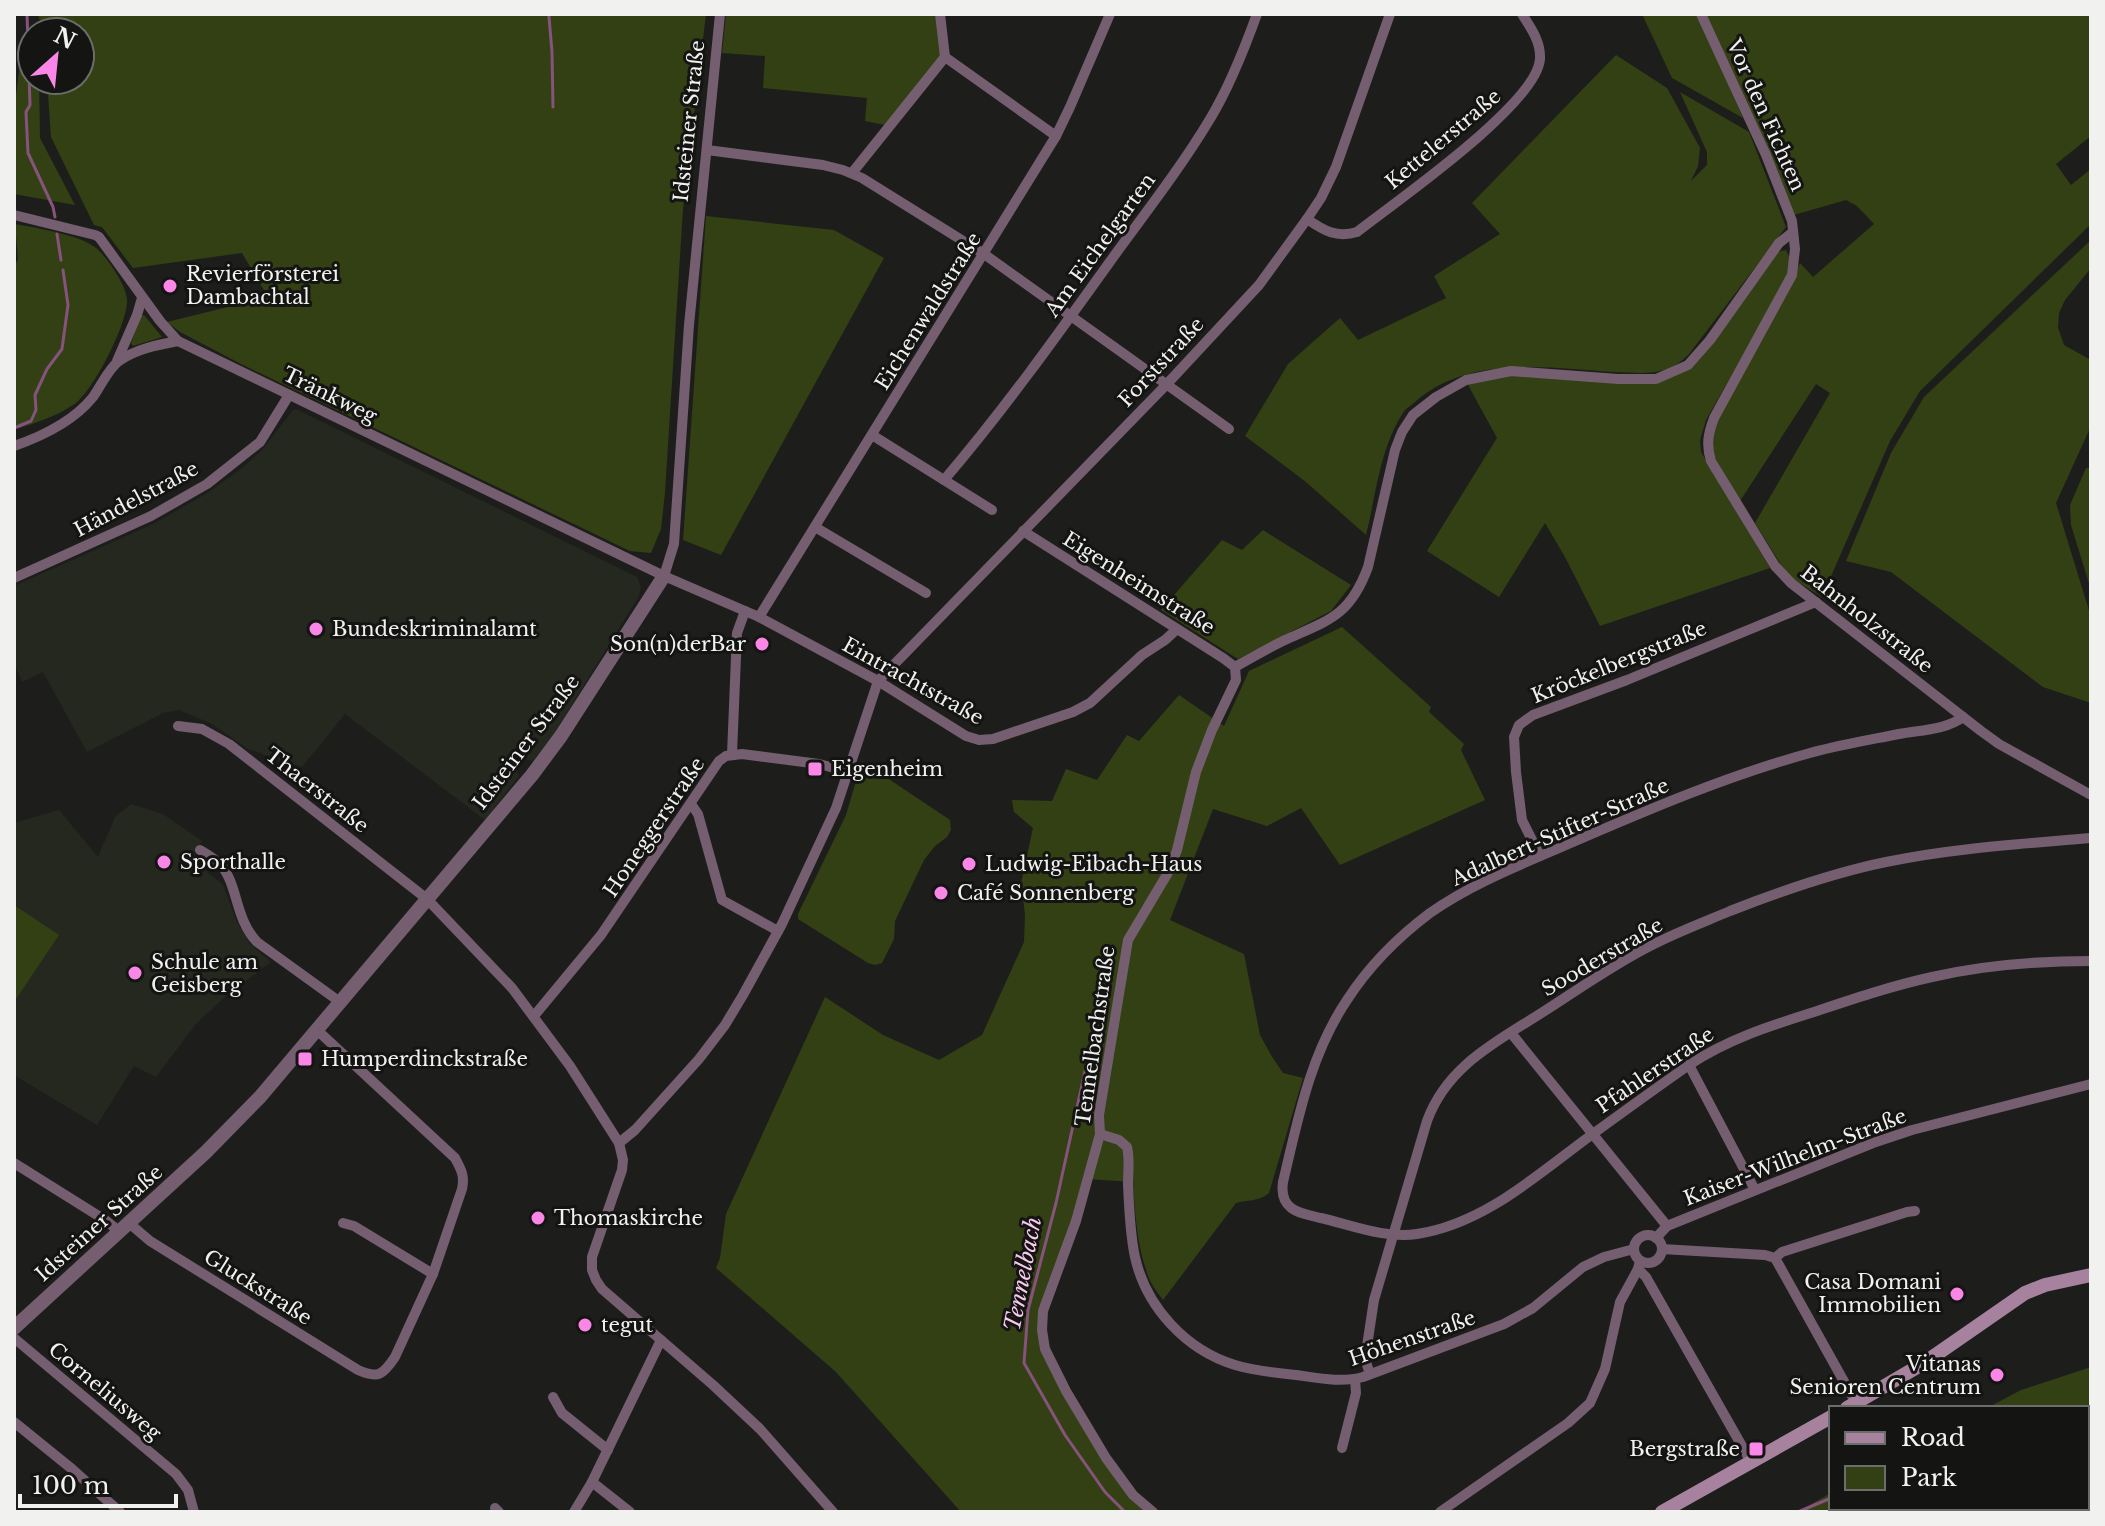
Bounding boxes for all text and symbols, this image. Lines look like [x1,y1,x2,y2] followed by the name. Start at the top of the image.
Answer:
[16,16,96,96] north arrow
[50,22,80,55] text: N
[1721,34,1810,195] street label: Vor den Fichten
[669,39,709,203] street label: Idsteiner Straße
[1380,84,1506,194] street label: Kettelerstraße
[1039,168,1160,322] street label: Am Eichelgarten
[870,228,986,394] street label: Eichenwaldstraße
[186,262,339,309] place label: Revierförsterei Dambachtal
[161,277,179,295] marker: Revierförsterei Dambachtal
[1113,312,1209,412] street label: Forststraße
[279,362,382,428] street label: Tränkweg
[70,456,202,542] street label: Händelstraße
[1059,527,1219,639] street label: Eigenheimstraße
[1796,560,1938,678] street label: Bahnholzstraße
[1528,616,1710,708] street label: Kröckelbergstraße
[332,617,537,641] place label: Bundeskriminalamt
[307,620,325,638] marker: Bundeskriminalamt
[610,632,746,656] place label: Son(n)derBar
[838,632,988,730] street label: Eintrachtstraße
[753,635,771,653] marker: Son(n)derBar
[468,670,584,814] street label: Idsteiner Straße
[261,742,373,838] street label: Thaerstraße
[598,753,710,901] street label: Honeggerstraße
[831,757,943,781] place label: Eigenheim
[806,760,824,778] marker: Eigenheim
[1447,773,1673,891] street label: Adalbert-Stifter-Straße
[180,850,286,874] place label: Sporthalle
[985,852,1202,876] place label: Ludwig-Eibach-Haus
[155,853,173,871] marker: Sporthalle
[960,855,978,873] marker: Ludwig-Eibach-Haus
[957,881,1135,905] place label: Café Sonnenberg
[932,884,950,902] marker: Café Sonnenberg
[1537,913,1667,1001] street label: Sooderstraße
[1070,944,1120,1128] street label: Tennelbachstraße
[151,950,259,997] place label: Schule am Geisberg
[126,964,144,982] marker: Schule am Geisberg
[1592,1022,1718,1118] street label: Pfahlerstraße
[321,1047,528,1071] place label: Humperdinckstraße
[296,1050,314,1068] marker: Humperdinckstraße
[1680,1103,1910,1211] street label: Kaiser-Wilhelm-Straße
[31,1160,167,1286] street label: Idsteiner Straße
[554,1206,703,1230] place label: Thomaskirche
[529,1209,547,1227] marker: Thomaskirche
[999,1214,1047,1334] water label: Tennelbach
[200,1244,316,1330] street label: Gluckstraße
[1804,1270,1941,1317] place label: Casa Domani Immobilien
[1948,1285,1966,1303] marker: Casa Domani Immobilien
[1345,1305,1479,1371] street label: Höhenstraße
[601,1313,653,1337] place label: tegut
[576,1316,594,1334] marker: tegut
[44,1337,167,1446] street label: Corneliusweg
[1789,1352,1982,1399] place label: Vitanas Senioren Centrum
[1988,1366,2006,1384] marker: Vitanas Senioren Centrum
[1829,1406,2089,1510] legend
[1901,1423,1965,1452] text: Road
[1629,1437,1740,1461] place label: Bergstraße
[1747,1440,1765,1458] marker: Bergstraße
[20,1458,176,1508] scale bar
[1901,1463,1957,1492] text: Park
[32,1471,110,1500] text: 100 m

